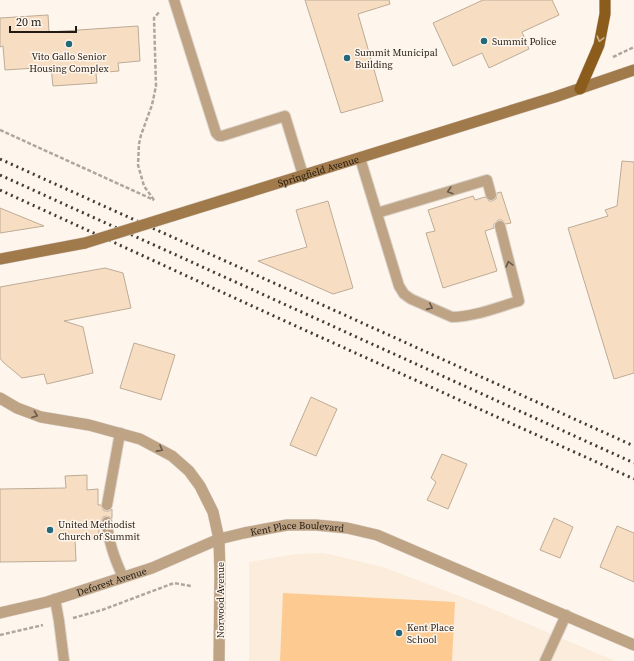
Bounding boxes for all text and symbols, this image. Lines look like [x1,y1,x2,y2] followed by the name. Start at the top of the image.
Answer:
[10,8,76,34] scale bar
[16,14,42,30] text: 20 m
[492,35,556,48] place label: Summit Police
[596,35,605,42] one-way arrow
[479,36,489,46] marker: Summit Police
[64,39,74,49] marker: Vito Gallo Senior Housing Complex
[355,46,438,71] place label: Summit Municipal Building
[29,50,109,75] place label: Vito Gallo Senior Housing Complex
[342,53,352,63] marker: Summit Municipal Building
[276,152,360,190] street label: Springfield Avenue
[446,186,453,195] one-way arrow
[506,260,514,267] one-way arrow
[426,302,434,310] one-way arrow
[31,410,38,418] one-way arrow
[155,444,163,451] one-way arrow
[58,518,141,543] place label: United Methodist Church of Summit
[249,519,345,539] street label: Kent Place Boulevard
[45,525,55,535] marker: United Methodist Church of Summit
[214,562,227,638] street label: Norwood Avenue
[75,564,148,599] street label: Deforest Avenue
[407,621,454,646] place label: Kent Place School
[394,628,404,638] marker: Kent Place School

